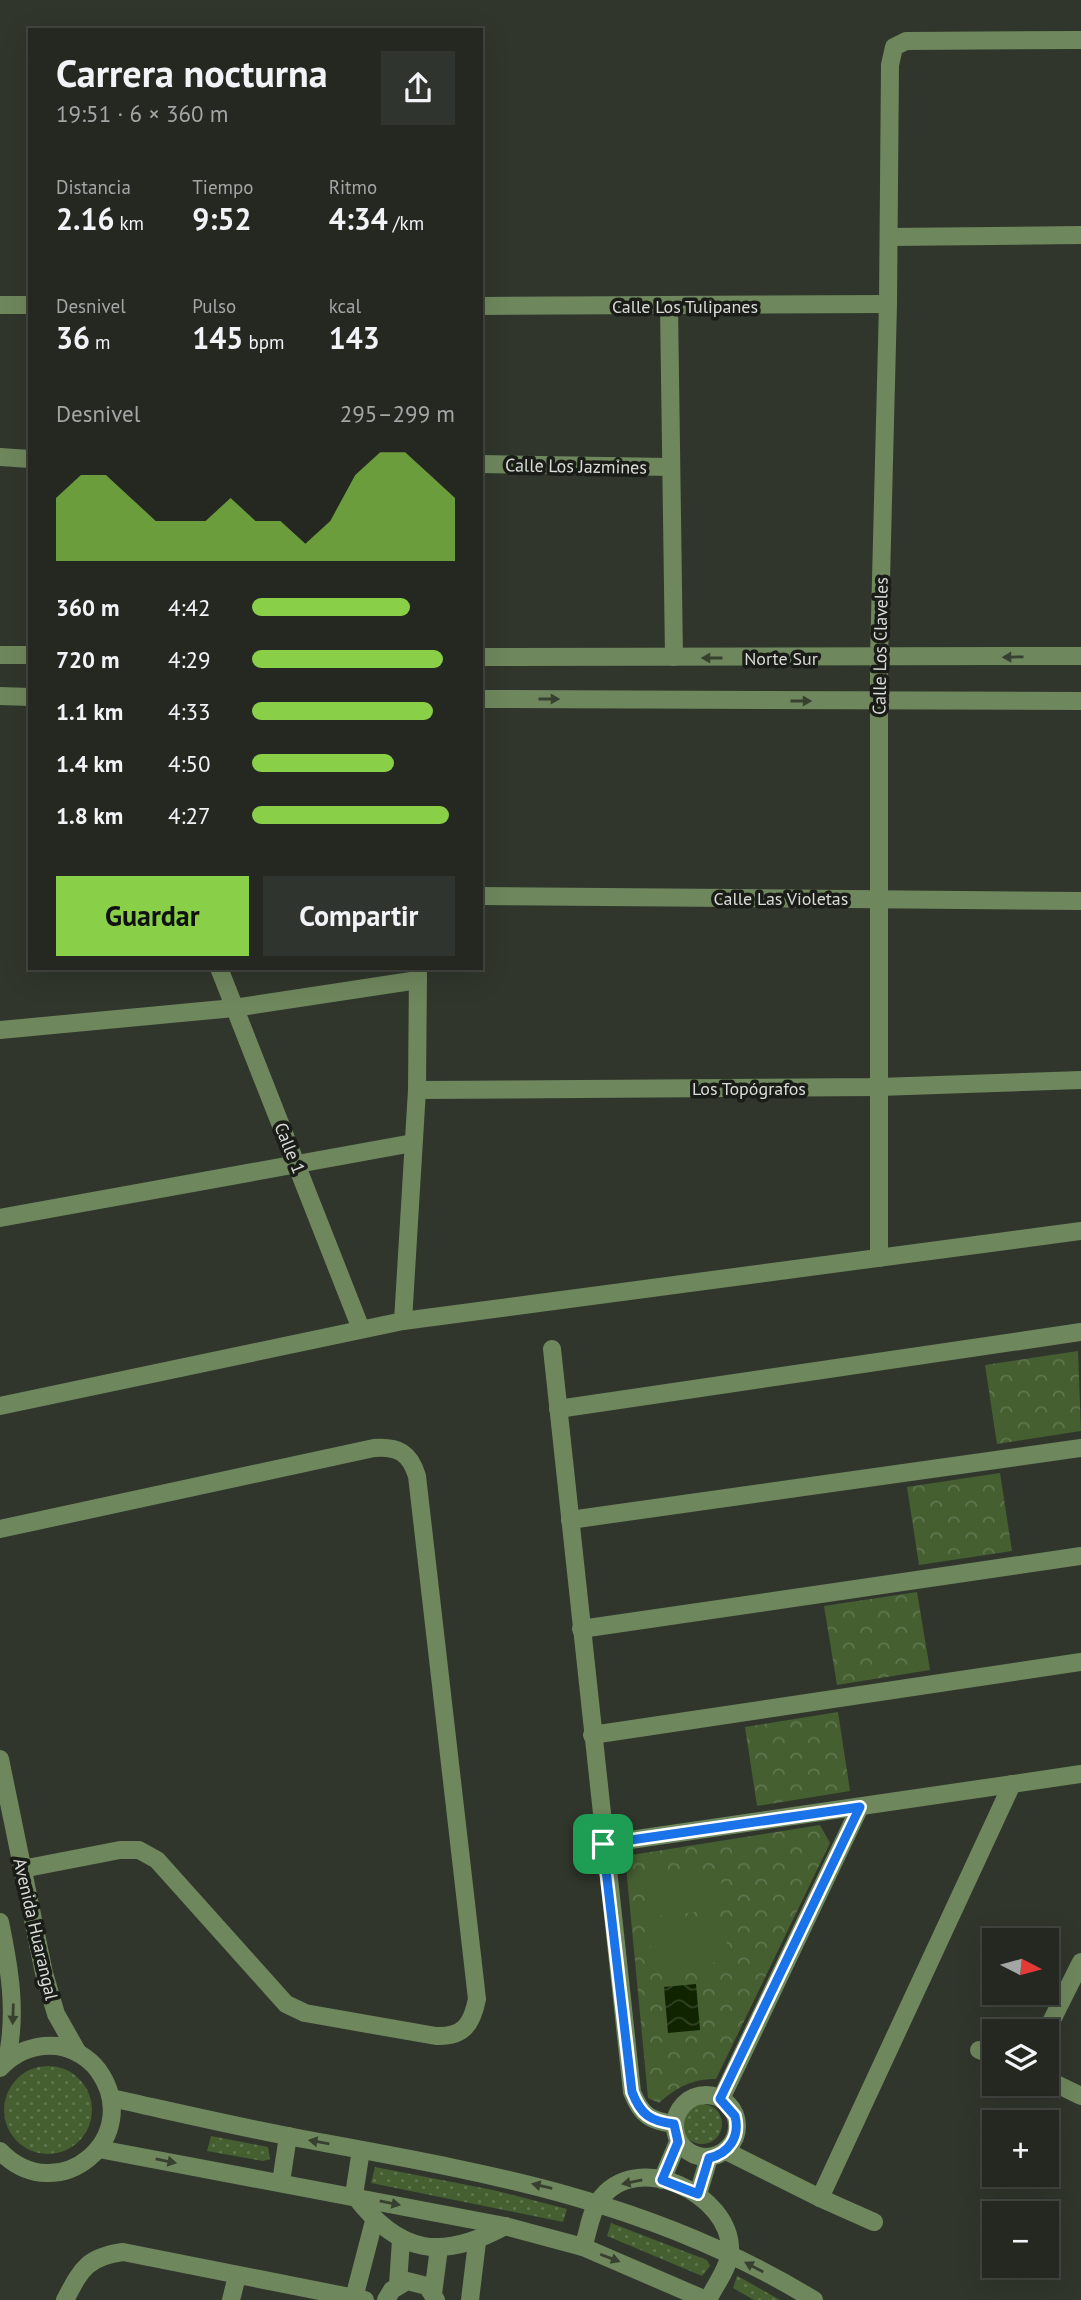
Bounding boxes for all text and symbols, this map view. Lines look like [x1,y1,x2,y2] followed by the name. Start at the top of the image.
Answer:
[56,48,328,97] text: Carrera nocturna
[381,51,455,125] button: share
[56,99,228,128] text: 19:51 · 6 × 360 m
[56,175,131,199] text: Distancia
[192,175,254,199] text: Tiempo
[329,175,377,199] text: Ritmo
[56,199,114,238] text: 2.16
[192,199,251,238] text: 9:52
[329,199,388,238] text: 4:34
[114,211,144,235] text: km
[388,211,424,235] text: /km
[56,294,126,318] text: Desnivel
[192,294,236,318] text: Pulso
[329,294,361,318] text: kcal
[612,295,758,318] street label: Calle Los Tulipanes
[56,318,90,357] text: 36
[192,318,243,357] text: 145
[329,318,380,357] text: 143
[90,330,111,354] text: m
[243,330,284,354] text: bpm
[56,399,140,428] text: Desnivel
[340,399,455,428] text: 295–299 m
[505,453,647,479] street label: Calle Los Jazmines
[867,577,893,715] street label: Calle Los Claveles
[56,593,119,622] text: 360 m
[168,593,211,622] text: 4:42
[56,645,119,674] text: 720 m
[168,645,211,674] text: 4:29
[744,647,818,670] street label: Norte Sur
[1002,651,1024,663] one-way arrow
[701,652,723,664] one-way arrow
[539,693,561,705] one-way arrow
[791,695,813,707] one-way arrow
[56,697,123,726] text: 1.1 km
[168,697,211,726] text: 4:33
[56,749,123,778] text: 1.4 km
[168,749,211,778] text: 4:50
[56,801,123,830] text: 1.8 km
[168,801,211,830] text: 4:27
[56,876,249,956] button: Guardar
[263,876,455,956] button: Compartir
[714,887,848,910] street label: Calle Las Violetas
[692,1077,806,1100] street label: Los Topógrafos
[269,1119,311,1177] street label: Calle 1
[573,1814,633,1874] pin
[584,1825,622,1863] icon: arrive
[8,1856,64,2003] street label: Avenida Huarangal
[982,1928,1059,2006] north arrow
[982,1928,1059,2278] map controls
[8,2003,19,2025] one-way arrow
[982,2019,1059,2096] button: layers
[982,2110,1059,2187] button: +
[308,2136,330,2147] one-way arrow
[155,2156,177,2167] one-way arrow
[620,2176,642,2187] one-way arrow
[531,2181,553,2192] one-way arrow
[379,2197,401,2208] one-way arrow
[982,2201,1059,2278] button: −
[599,2252,620,2263] one-way arrow
[744,2261,764,2273] one-way arrow

